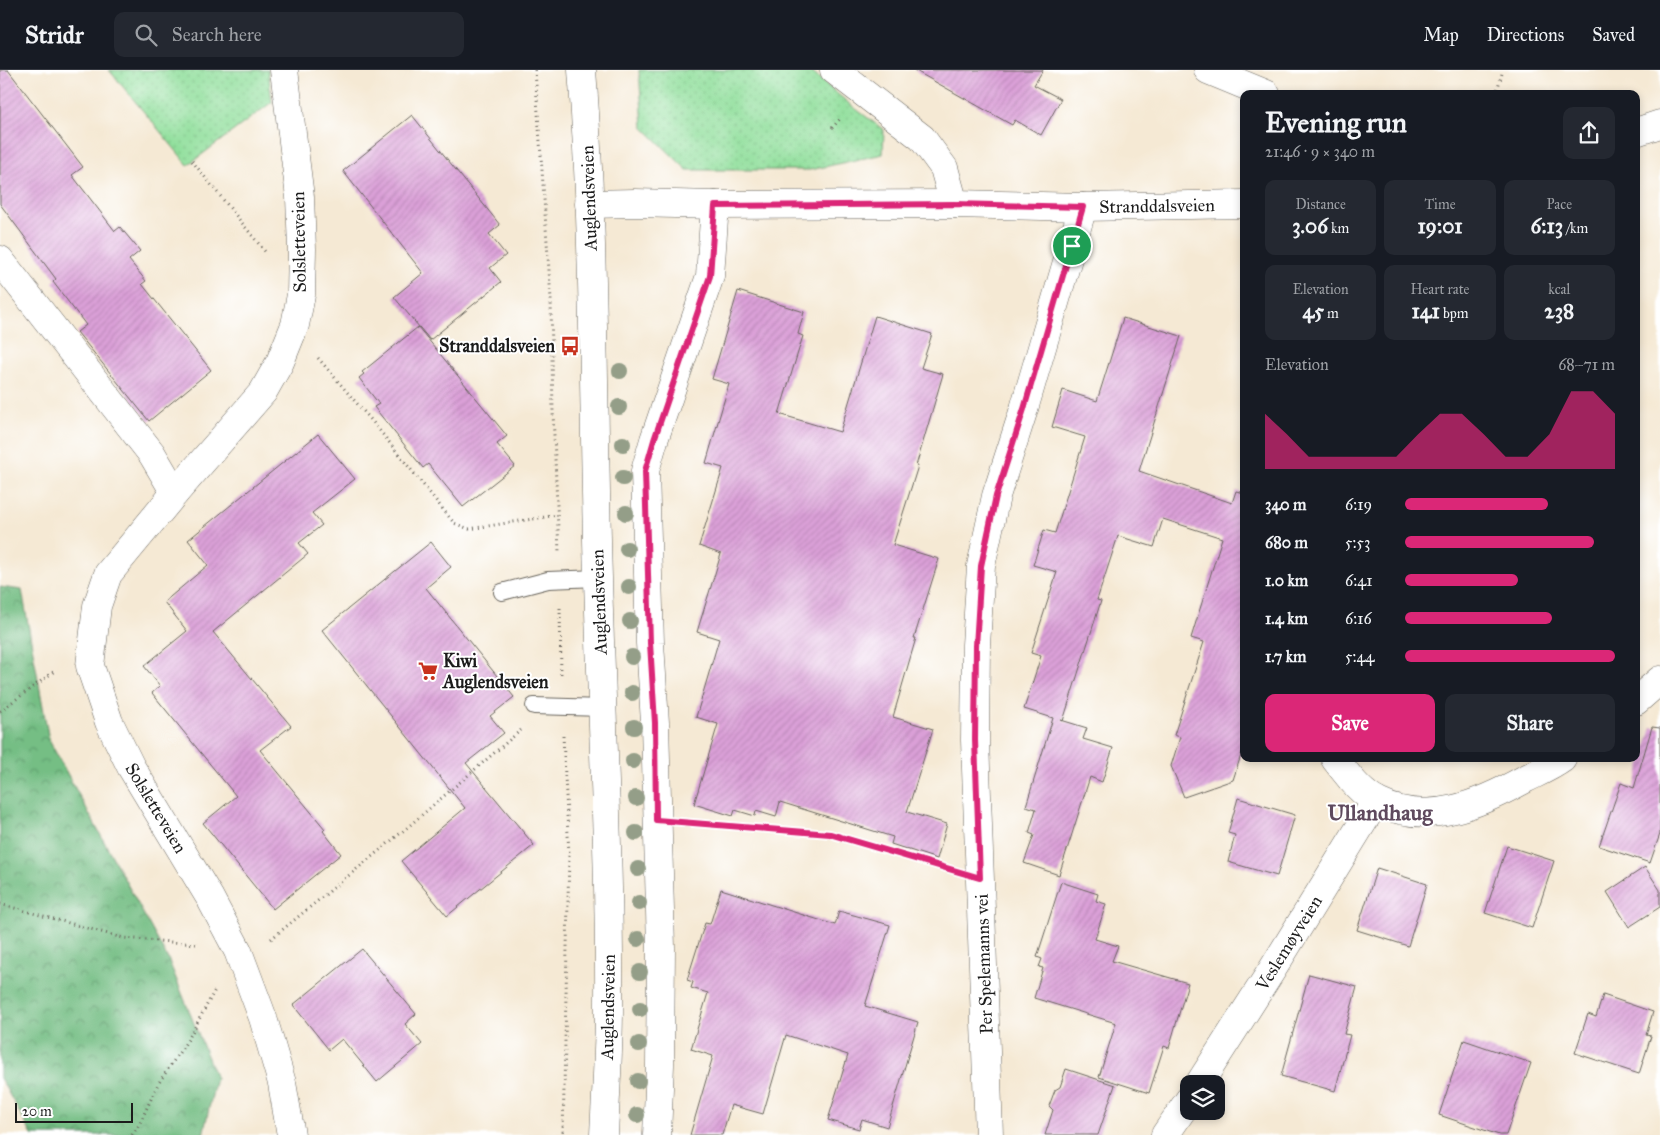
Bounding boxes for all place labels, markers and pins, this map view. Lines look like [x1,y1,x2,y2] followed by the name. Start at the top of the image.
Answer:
[1051,225,1093,267] pin
[439,335,555,357] place label: Stranddalsveien
[559,335,581,357] bus stop icon: Stranddalsveien
[442,650,549,694] place label: Kiwi Auglendsveien
[417,660,439,682] supermarket icon: Kiwi Auglendsveien

